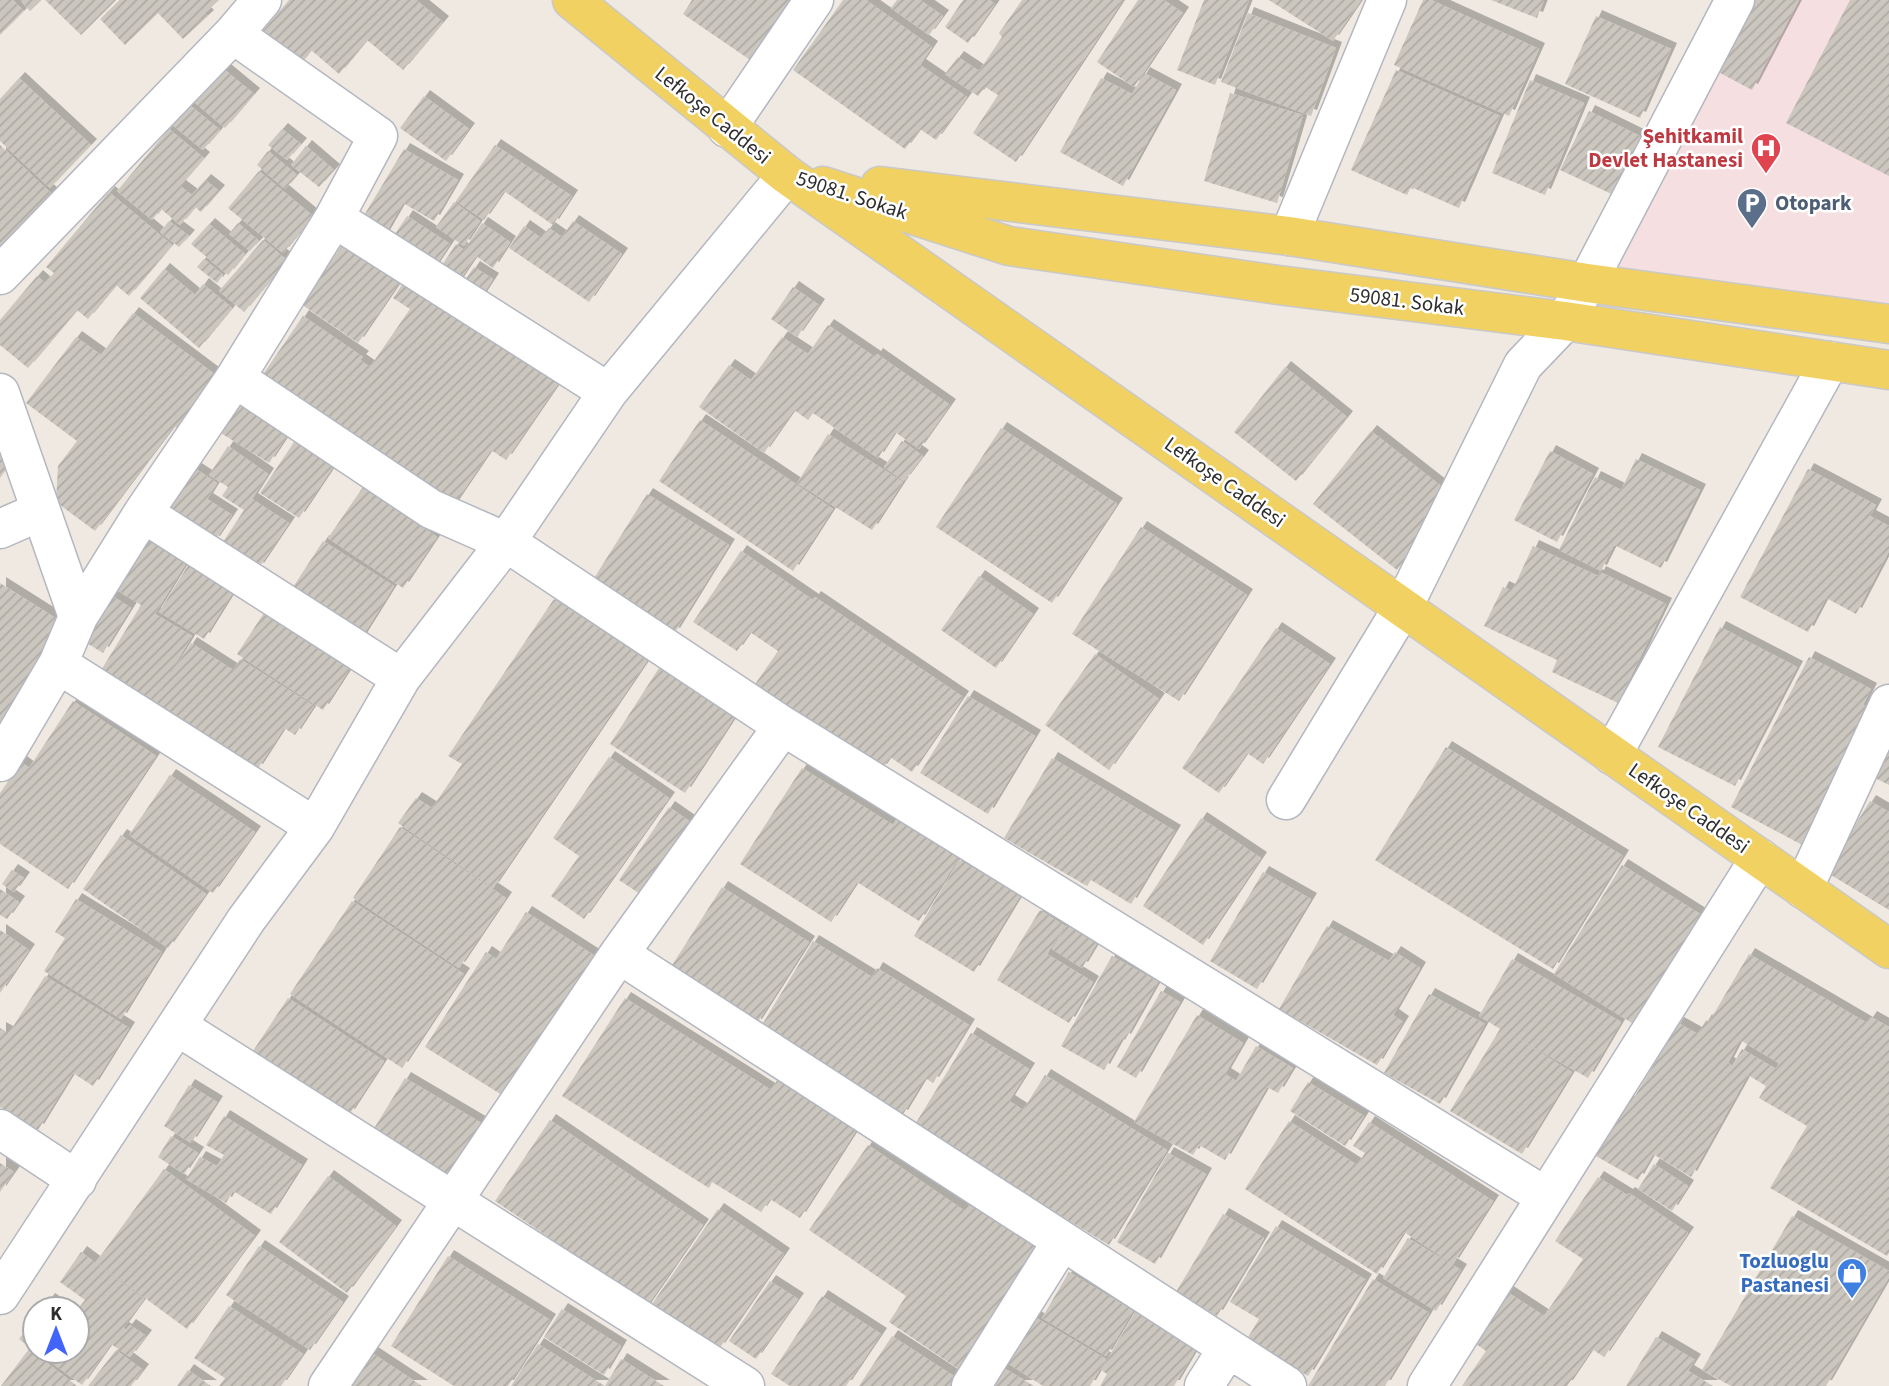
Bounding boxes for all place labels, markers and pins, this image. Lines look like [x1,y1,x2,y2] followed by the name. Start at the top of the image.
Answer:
[1588,121,1743,175] place label: Şehitkamil Devlet Hastanesi
[1749,131,1783,175] hospital icon: Şehitkamil Devlet Hastanesi
[1735,186,1769,230] parking icon: Otopark
[1775,188,1852,218] place label: Otopark
[1739,1246,1829,1300] place label: Tozluoglu Pastanesi
[1835,1256,1869,1300] shop icon: Tozluoglu Pastanesi

